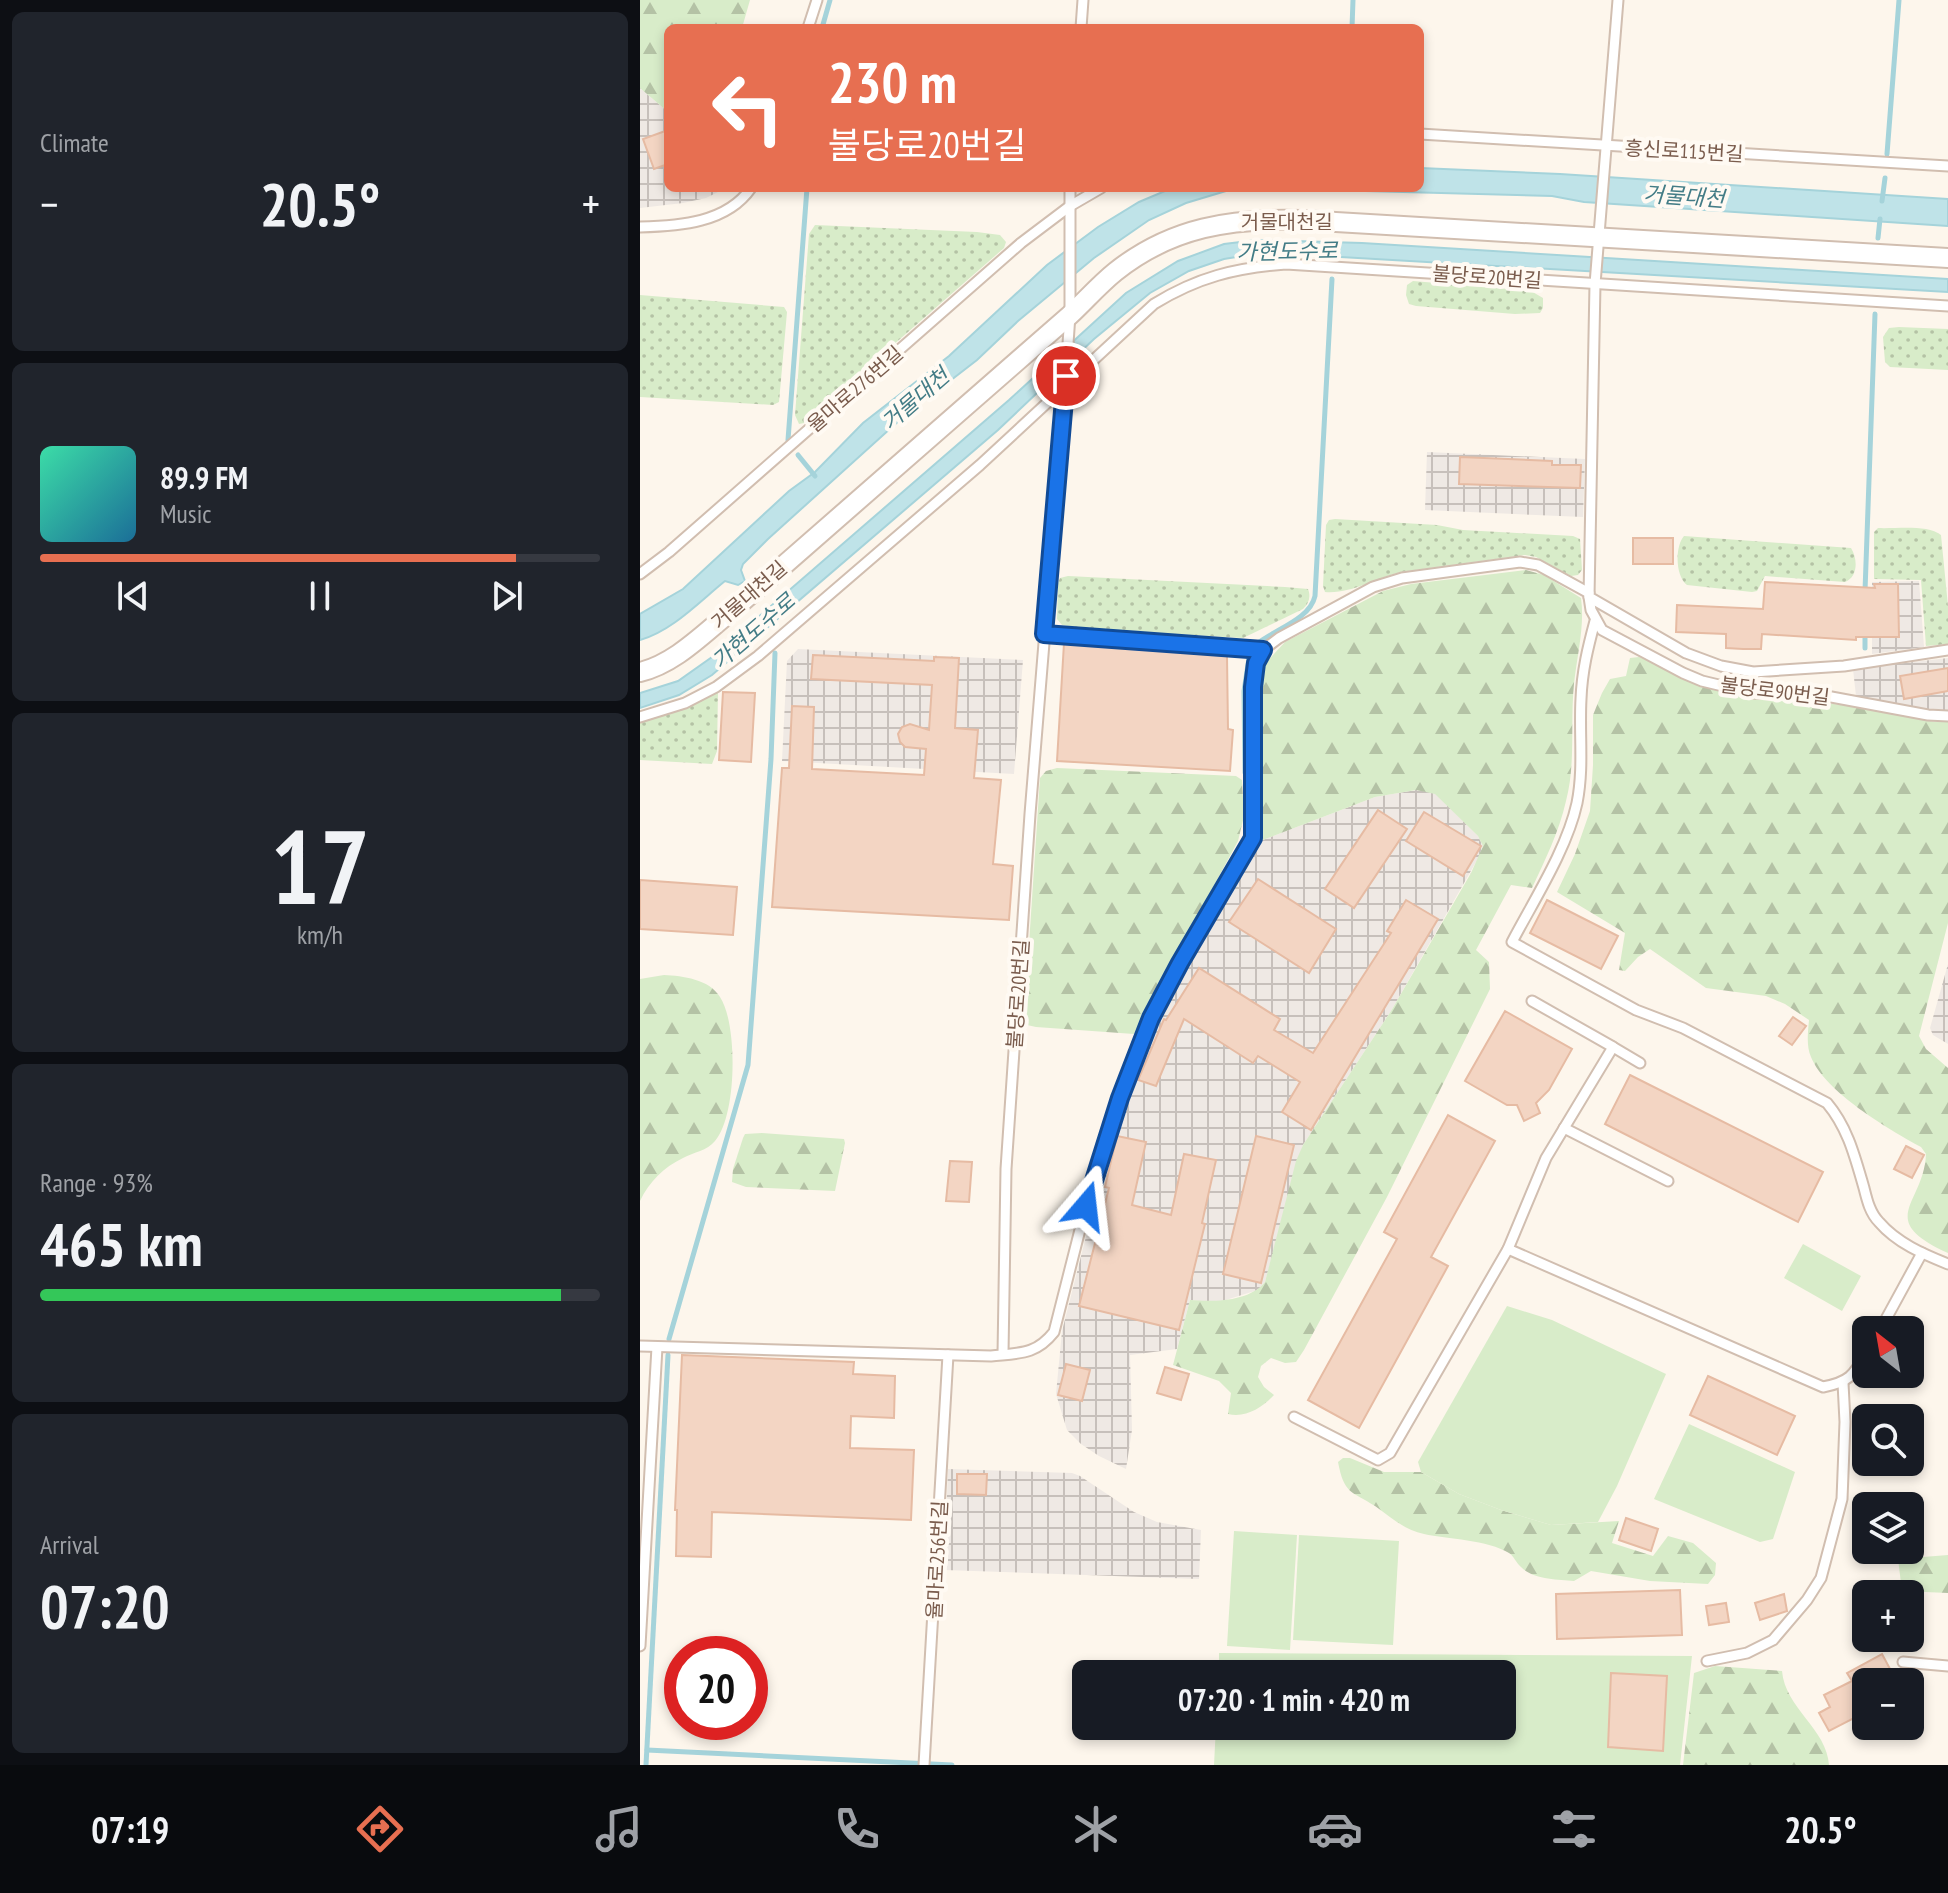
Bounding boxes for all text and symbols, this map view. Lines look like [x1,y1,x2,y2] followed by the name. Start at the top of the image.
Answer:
[828,46,957,118] text: 230 m
[696,56,800,160] icon: left
[828,121,1026,168] text: 불당로20번길
[40,126,109,159] text: Climate
[1624,135,1744,167] street label: 흥신로115번길
[260,165,380,243] text: 20.5°
[40,175,58,232] text: −
[582,175,600,232] text: +
[1643,179,1728,213] water label: 거물대천
[1241,209,1333,235] street label: 거물대천길
[1236,236,1340,266] water label: 가현도수로
[1431,260,1543,294] street label: 불당로20번길
[802,340,908,438] street label: 율마로276번길
[1032,342,1100,410] pin
[1044,354,1088,398] icon: arrive
[875,360,957,436] water label: 거물대천
[160,458,248,497] text: 89.9 FM
[160,497,212,530] text: Music
[706,555,792,635] street label: 거물대천길
[111,574,155,618] icon: previous
[298,574,342,618] icon: pause
[485,574,529,618] icon: next
[706,586,802,675] water label: 가현도수로
[1719,671,1831,711] street label: 불당로90번길
[270,798,370,933] text: 17
[297,918,343,951] text: km/h
[1001,938,1035,1050] street label: 불당로20번길
[1044,1164,1128,1248] position arrow
[40,1166,153,1199] text: Range · 93%
[40,1205,203,1283] text: 465 km
[1852,1316,1924,1388] north arrow
[1852,1316,1924,1740] map controls
[1852,1404,1924,1476] button: search
[1852,1492,1924,1564] button: layers
[921,1500,953,1620] street label: 율마로256번길
[40,1528,99,1561] text: Arrival
[40,1567,170,1645] text: 07:20
[1852,1580,1924,1652] button: +
[664,1636,768,1740] speed limit sign: 20
[1852,1668,1924,1740] button: −
[1178,1680,1410,1719] text: 07:20 · 1 min · 420 m
[352,1801,408,1857] icon: directions
[591,1801,647,1857] icon: music
[829,1801,885,1857] icon: phone
[1068,1801,1124,1857] icon: climate
[1307,1801,1363,1857] icon: car
[1546,1801,1602,1857] icon: filters
[91,1806,169,1853] text: 07:19
[1784,1806,1857,1853] text: 20.5°

